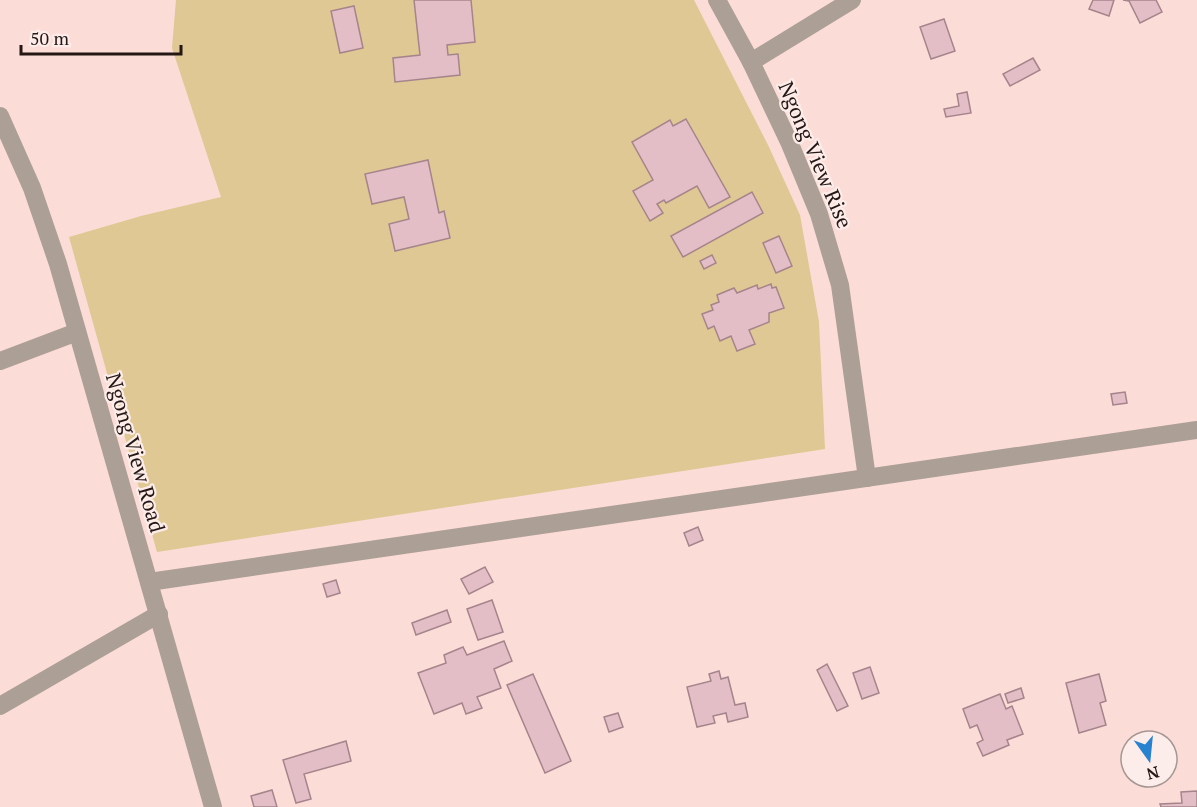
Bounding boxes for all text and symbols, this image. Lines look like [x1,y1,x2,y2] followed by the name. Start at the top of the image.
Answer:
[21,18,182,56] scale bar
[30,26,70,50] text: 50 m
[772,77,859,232] street label: Ngong View Rise
[100,370,172,536] street label: Ngong View Road
[1119,729,1179,789] north arrow
[1144,761,1162,786] text: N

